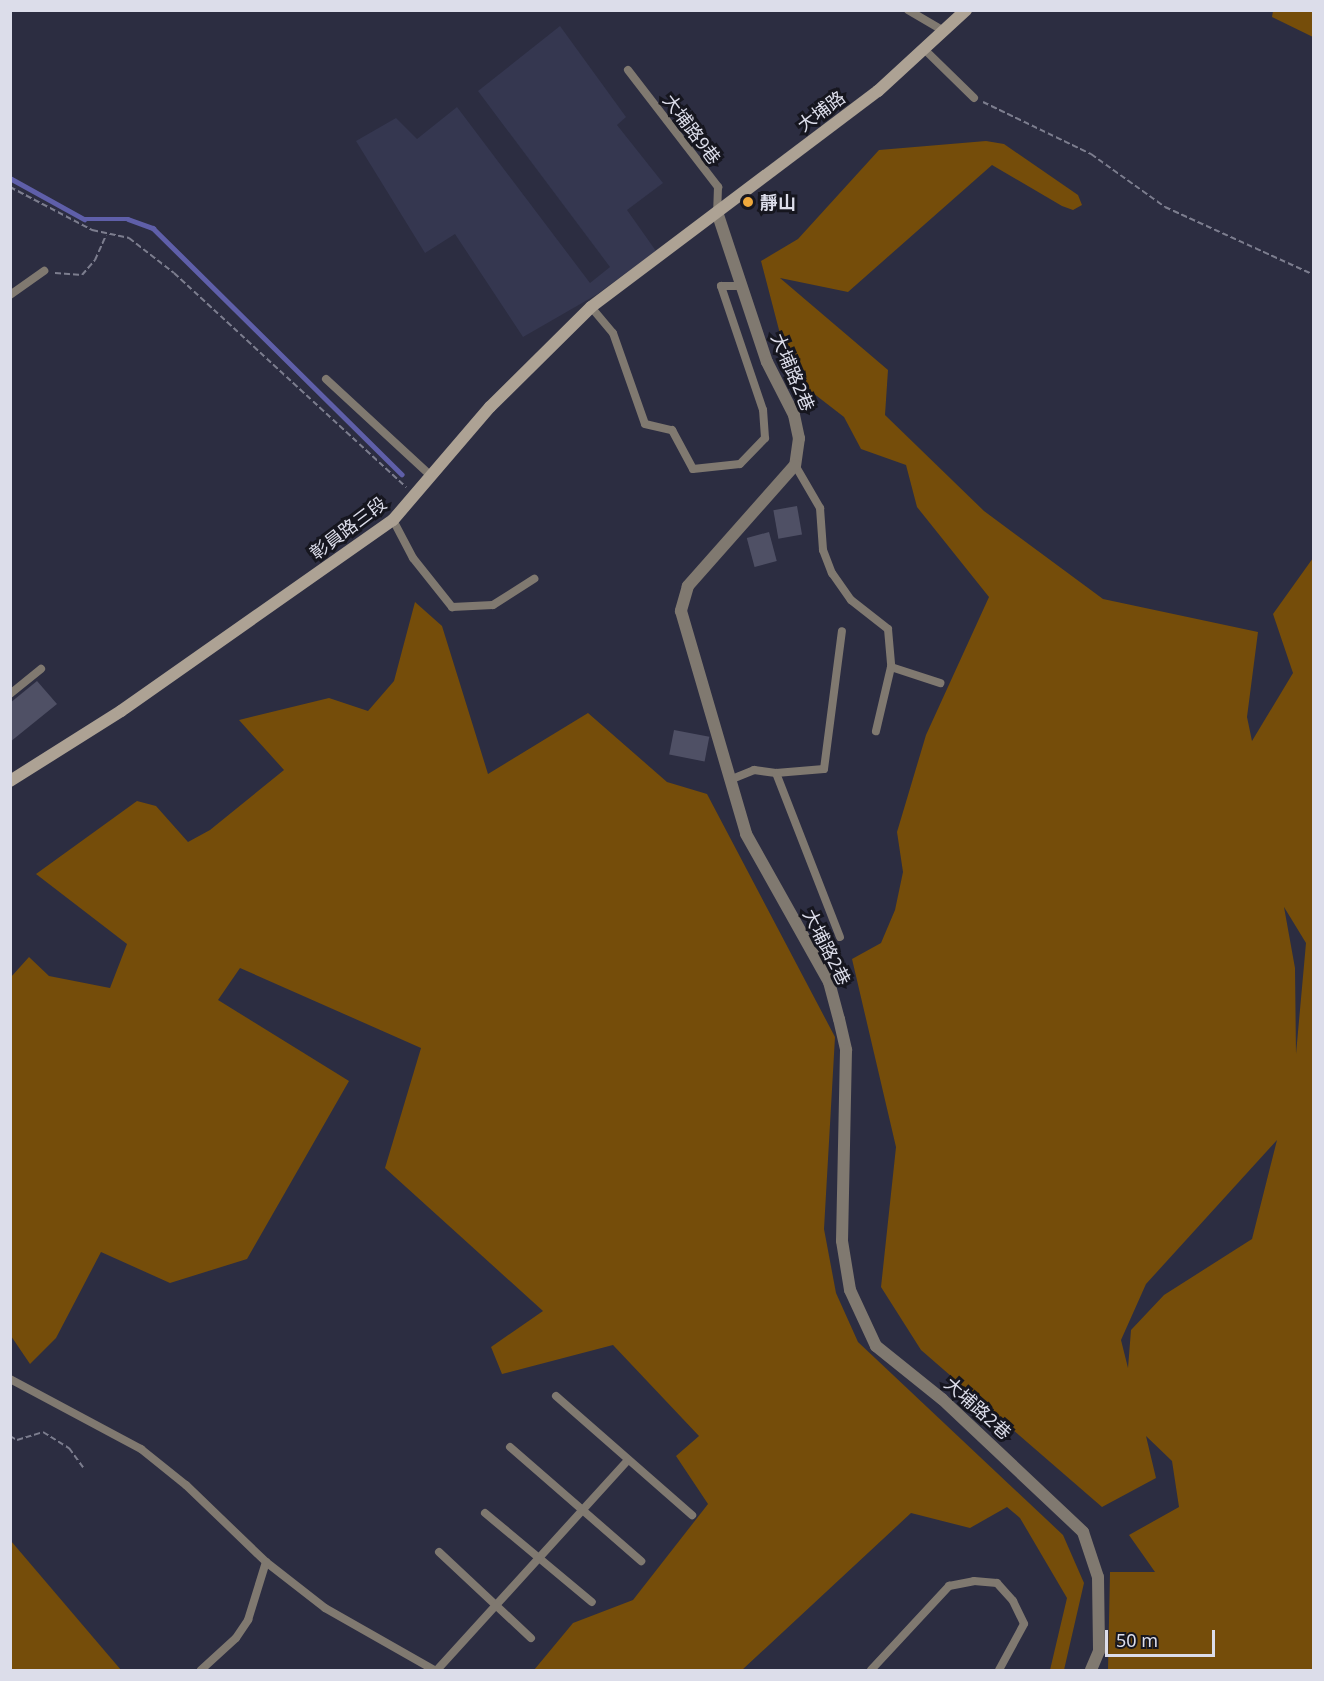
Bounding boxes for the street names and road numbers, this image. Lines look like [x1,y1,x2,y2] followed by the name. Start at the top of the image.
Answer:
[793,86,849,136] street label: 大埔路
[659,90,725,168] street label: 大埔路9巷
[767,330,819,414] street label: 大埔路2巷
[306,492,390,564] street label: 彰員路三段
[799,905,855,989] street label: 大埔路2巷
[940,1372,1016,1444] street label: 大埔路2巷

